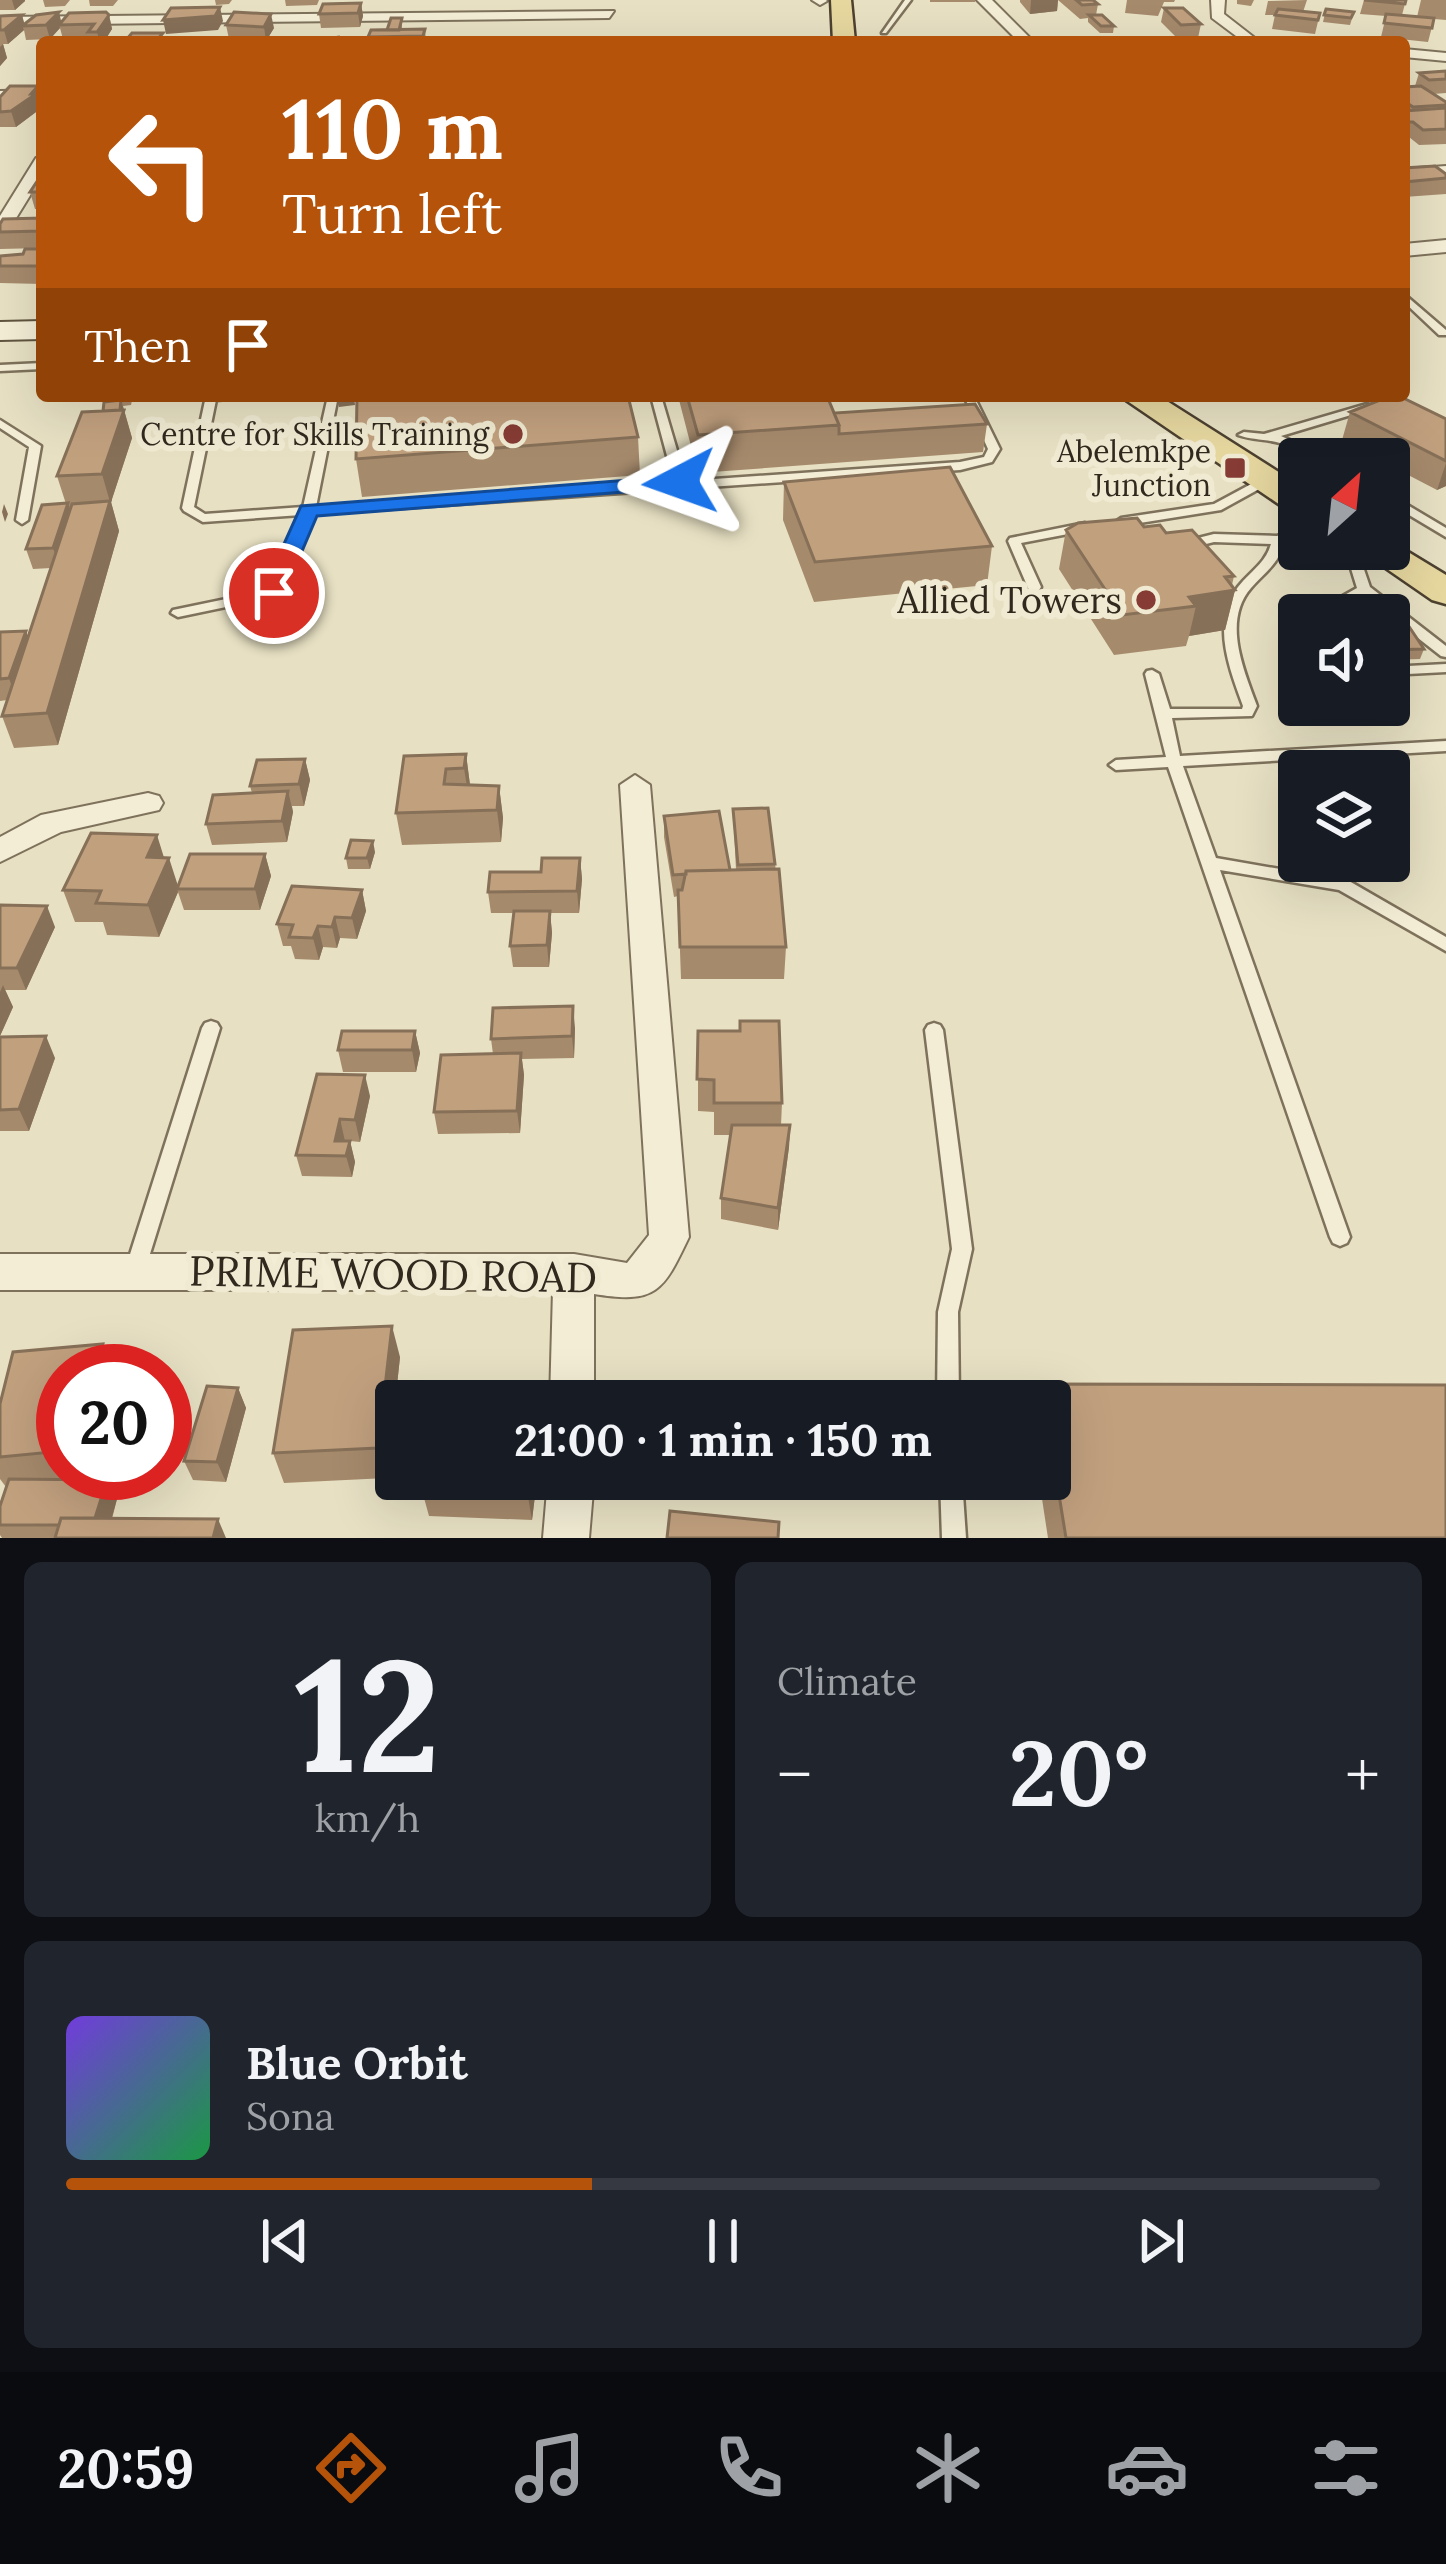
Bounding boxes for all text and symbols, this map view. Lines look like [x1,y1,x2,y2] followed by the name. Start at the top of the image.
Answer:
[282,74,503,182] text: 110 m
[84,84,240,240] icon: left
[282,179,502,248] text: Turn left
[215,312,281,378] icon: arrive
[84,317,191,374] text: Then
[140,415,490,454] place label: Centre for Skills Training
[617,419,743,545] position arrow
[500,421,526,447] marker: Centre for Skills Training
[1056,432,1211,504] place label: Abelemkpe Junction
[1278,438,1410,570] north arrow
[1278,438,1410,882] map controls
[1222,455,1248,481] marker: Abelemkpe Junction
[223,542,325,644] pin
[241,560,307,626] icon: arrive
[896,577,1122,623] place label: Allied Towers
[1133,587,1159,613] marker: Allied Towers
[1278,594,1410,726] button: sound
[1278,750,1410,882] button: layers
[189,1243,597,1305] street label: PRIME WOOD ROAD
[36,1344,192,1500] speed limit sign: 20
[514,1411,932,1468] text: 21:00 · 1 min · 150 m
[294,1615,441,1815] text: 12
[777,1656,917,1706] text: Climate
[1009,1715,1148,1831] text: 20°
[777,1732,812,1816] text: −
[1345,1732,1380,1816] text: +
[315,1793,420,1843] text: km/h
[246,2034,468,2091] text: Blue Orbit
[246,2091,335,2141] text: Sona
[252,2208,318,2274] icon: previous
[690,2208,756,2274] icon: pause
[1128,2208,1194,2274] icon: next
[309,2426,393,2510] icon: directions
[508,2426,592,2510] icon: music
[707,2426,791,2510] icon: phone
[906,2426,990,2510] icon: climate
[1105,2426,1189,2510] icon: car
[1304,2426,1388,2510] icon: filters
[58,2434,194,2503] text: 20:59

